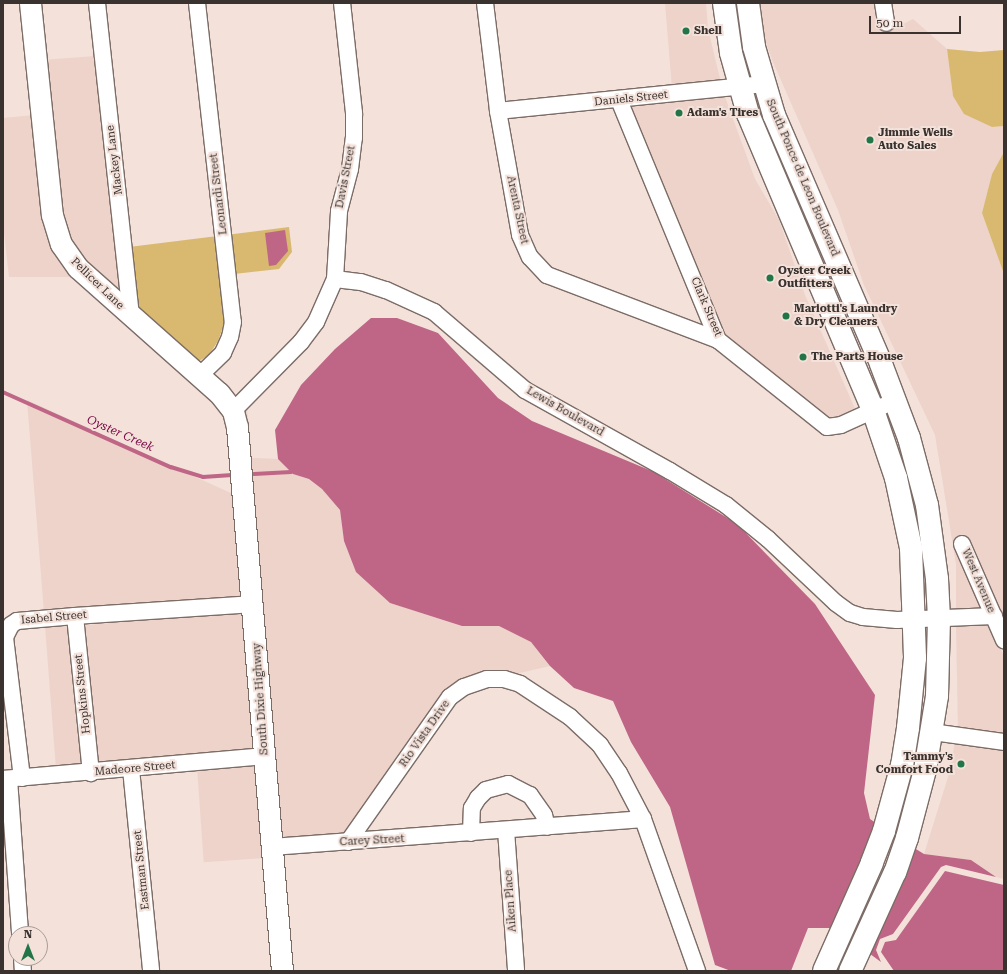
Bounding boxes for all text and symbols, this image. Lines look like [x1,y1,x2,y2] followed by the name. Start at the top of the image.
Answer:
[871,8,963,34] scale bar
[876,16,903,30] text: 50 m
[694,24,722,38] place label: Shell
[681,26,691,36] marker: Shell
[594,89,668,109] street label: Daniels Street
[763,97,841,259] street label: South Ponce de Leon Boulevard
[687,106,758,120] place label: Adam's Tires
[674,108,684,118] marker: Adam's Tires
[104,124,126,196] street label: Mackey Lane
[878,127,953,153] place label: Jimmie Wells Auto Sales
[865,135,875,145] marker: Jimmie Wells Auto Sales
[333,144,359,210] street label: Davis Street
[207,152,231,236] street label: Leonardi Street
[503,175,531,245] street label: Arenta Street
[68,255,126,313] street label: Pellicer Lane
[778,265,851,291] place label: Oyster Creek Outfitters
[765,273,775,283] marker: Oyster Creek Outfitters
[688,275,724,339] street label: Clark Street
[794,303,897,329] place label: Mariotti's Laundry & Dry Cleaners
[781,311,791,321] marker: Mariotti's Laundry & Dry Cleaners
[811,350,903,364] place label: The Parts House
[798,352,808,362] marker: The Parts House
[524,384,606,440] street label: Lewis Boulevard
[84,413,156,455] water label: Oyster Creek
[959,547,997,615] street label: West Avenue
[21,609,87,627] street label: Isabel Street
[250,642,272,756] street label: South Dixie Highway
[72,653,94,735] street label: Hopkins Street
[397,698,453,770] street label: Rio Vista Drive
[876,751,953,777] place label: Tammy's Comfort Food
[94,759,176,779] street label: Madeore Street
[956,759,966,769] marker: Tammy's Comfort Food
[131,830,153,910] street label: Eastman Street
[339,833,405,849] street label: Carey Street
[502,870,520,932] street label: Aiken Place
[8,926,48,966] north arrow
[24,928,32,941] text: N

